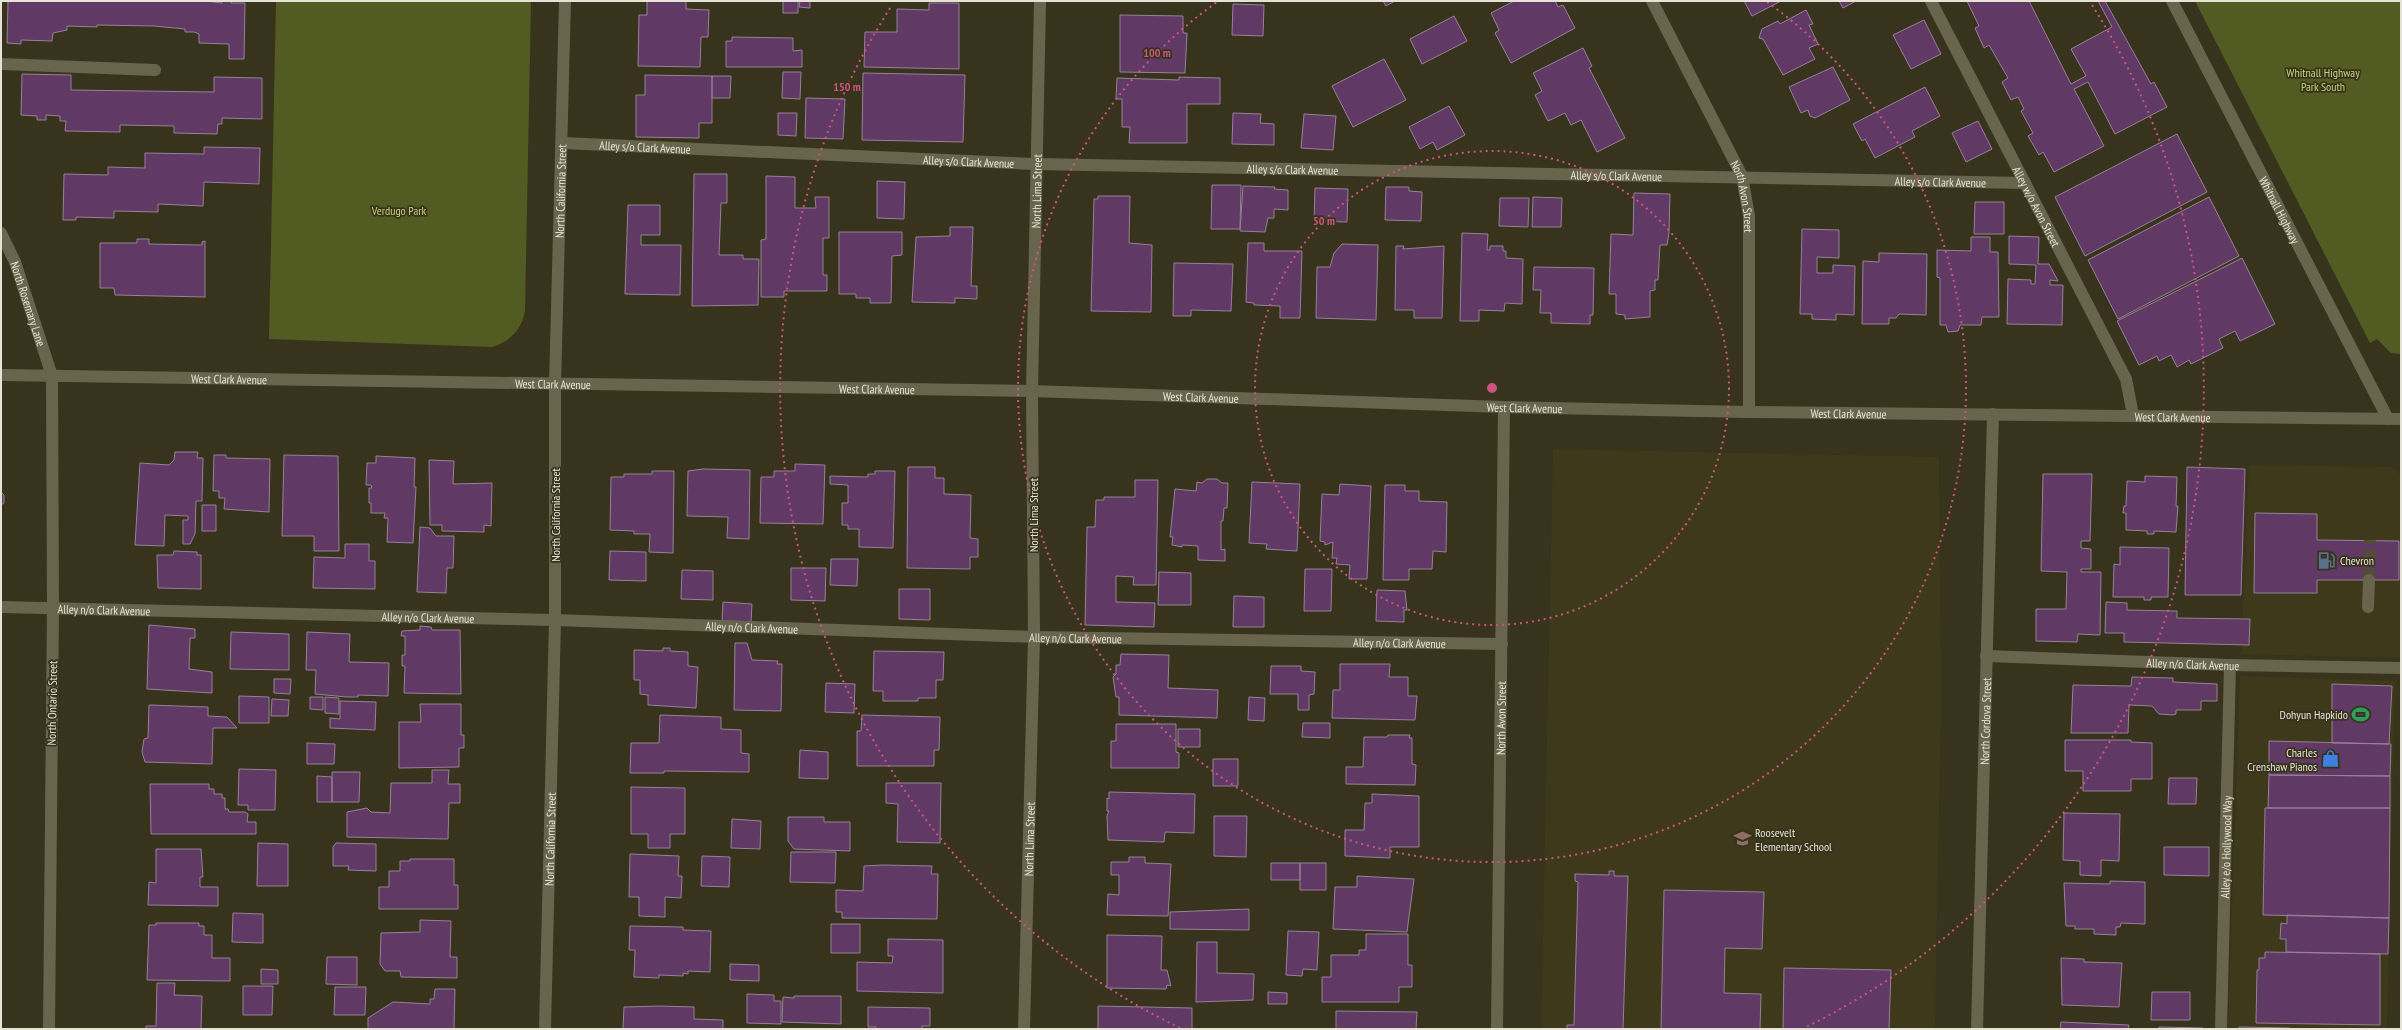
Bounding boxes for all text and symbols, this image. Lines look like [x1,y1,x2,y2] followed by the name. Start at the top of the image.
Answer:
[1143,45,1171,60] text: 100 m
[2286,65,2360,94] park label: Whitnall Highway Park South
[833,79,861,94] text: 150 m
[599,137,691,156] street label: Alley s/o Clark Avenue
[551,144,569,238] street label: North California Street
[923,152,1015,171] street label: Alley s/o Clark Avenue
[1028,153,1044,228] street label: North Lima Street
[1728,158,1757,233] street label: North Avon Street
[1247,161,1338,177] street label: Alley s/o Clark Avenue
[2010,163,2064,250] street label: Alley w/o Avon Street
[1571,167,1662,184] street label: Alley s/o Clark Avenue
[1894,173,1986,190] street label: Alley s/o Clark Avenue
[2256,174,2304,246] street label: Whitnall Highway
[371,203,427,218] park label: Verdugo Park
[1313,213,1335,228] text: 50 m
[8,259,49,348] street label: North Rosemary Lane
[191,370,267,387] street label: West Clark Avenue
[515,375,591,392] street label: West Clark Avenue
[839,381,915,397] street label: West Clark Avenue
[1485,381,1499,395] centre of rings
[1163,388,1239,406] street label: West Clark Avenue
[1486,399,1563,416] street label: West Clark Avenue
[1810,405,1887,421] street label: West Clark Avenue
[2134,409,2211,424] street label: West Clark Avenue
[548,468,563,562] street label: North California Street
[1026,477,1041,552] street label: North Lima Street
[2317,550,2337,570] fuel station icon: Chevron
[2340,553,2374,568] place label: Chevron
[57,601,151,618] street label: Alley n/o Clark Avenue
[381,608,474,626] street label: Alley n/o Clark Avenue
[705,618,798,636] street label: Alley n/o Clark Avenue
[1029,629,1122,646] street label: Alley n/o Clark Avenue
[1353,634,1446,651] street label: Alley n/o Clark Avenue
[2146,654,2239,673] street label: Alley n/o Clark Avenue
[44,660,60,746] street label: North Ontario Street
[1976,677,1994,765] street label: North Cordova Street
[1493,680,1508,755] street label: North Avon Street
[2351,704,2371,724] sports icon: Dohyun Hapkido
[2280,707,2348,722] place label: Dohyun Hapkido
[2247,745,2317,774] place label: Charles Crenshaw Pianos
[2320,749,2340,769] shop icon: Charles Crenshaw Pianos
[541,791,558,886] street label: North California Street
[2217,795,2234,899] street label: Alley e/o Hollywood Way
[1020,801,1037,876] street label: North Lima Street
[1755,825,1832,854] place label: Roosevelt Elementary School
[1732,829,1752,849] school or university icon: Roosevelt Elementary School

